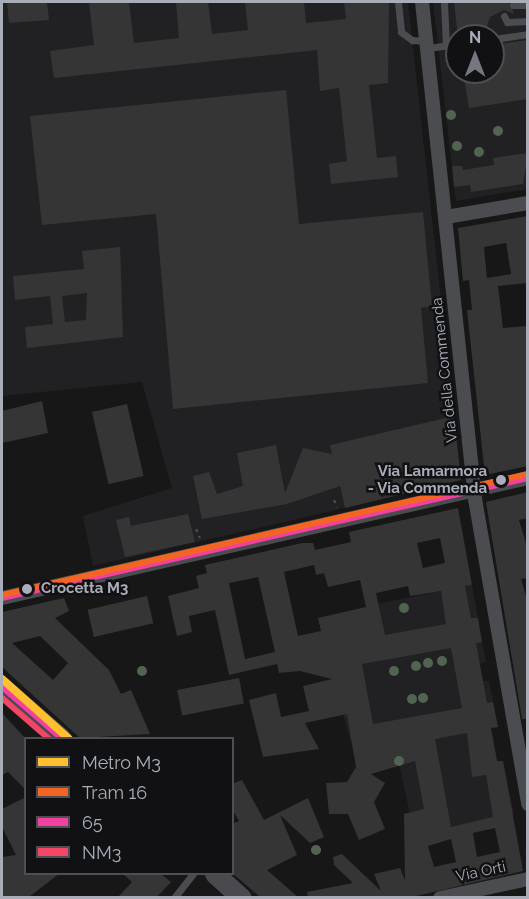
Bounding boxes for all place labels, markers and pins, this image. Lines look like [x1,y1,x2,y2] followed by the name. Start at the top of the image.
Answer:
[367,462,487,497] place label: Via Lamarmora - Via Commenda
[492,471,510,489] marker: Via Lamarmora - Via Commenda
[18,580,36,598] marker: Crocetta M3
[41,580,128,598] place label: Crocetta M3

